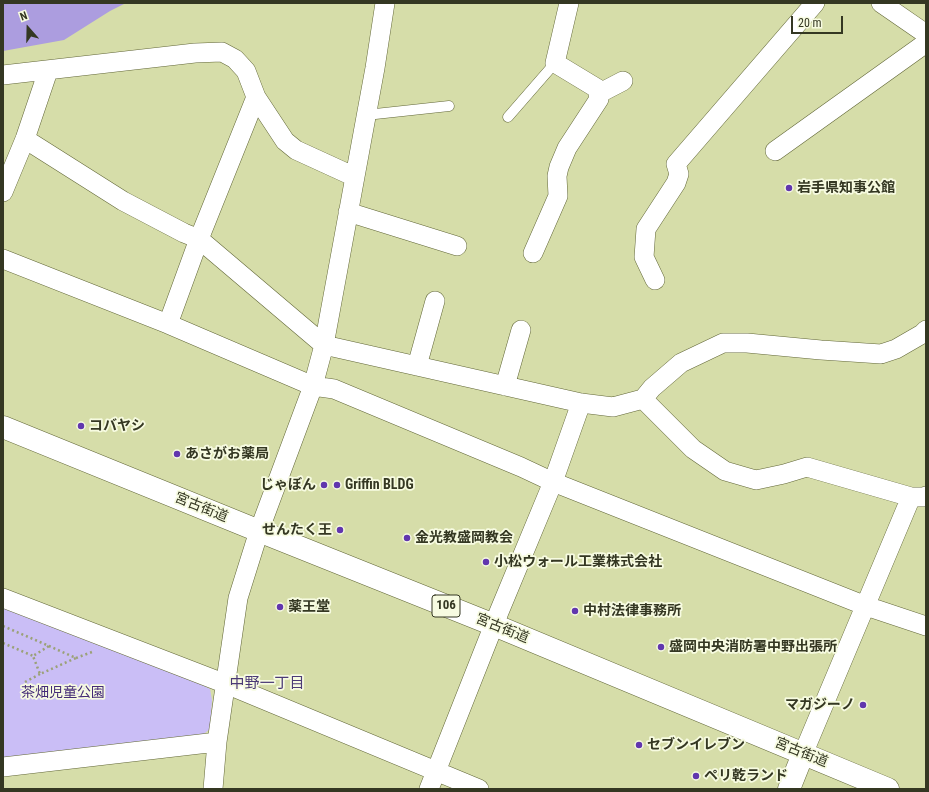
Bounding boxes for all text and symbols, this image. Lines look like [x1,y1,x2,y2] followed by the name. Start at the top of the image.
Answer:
[8,8,48,48] north arrow
[793,8,845,34] scale bar
[18,9,29,24] text: N
[798,16,822,30] text: 20 m
[797,180,895,196] place label: 岩手県知事公館
[784,183,794,193] marker: 岩手県知事公館
[89,418,145,434] place label: コバヤシ
[76,421,86,431] marker: コバヤシ
[185,446,269,462] place label: あさがお薬局
[172,449,182,459] marker: あさがお薬局
[260,477,316,493] place label: じゃぼん
[345,477,414,493] place label: Griffin BLDG
[319,480,329,490] marker: じゃぼん
[332,480,342,490] marker: Griffin BLDG
[172,490,230,526] street label: 宮古街道
[262,522,332,538] place label: せんたく王
[335,525,345,535] marker: せんたく王
[415,530,513,546] place label: 金光教盛岡教会
[402,533,412,543] marker: 金光教盛岡教会
[494,554,662,570] place label: 小松ウォール工業株式会社
[481,557,491,567] marker: 小松ウォール工業株式会社
[432,595,460,617] road number: 106
[288,599,330,615] place label: 薬王堂
[275,602,285,612] marker: 薬王堂
[583,603,681,619] place label: 中村法律事務所
[570,606,580,616] marker: 中村法律事務所
[473,611,531,647] street label: 宮古街道
[669,639,837,655] place label: 盛岡中央消防署中野出張所
[656,642,666,652] marker: 盛岡中央消防署中野出張所
[230,675,304,693] district label: 中野一丁目
[21,685,105,701] park label: 茶畑児童公園
[785,697,855,713] place label: マガジーノ
[858,700,868,710] marker: マガジーノ
[772,735,830,771] street label: 宮古街道
[647,737,745,753] place label: セブンイレブン
[634,740,644,750] marker: セブンイレブン
[704,768,788,784] place label: ペリ乾ランド
[691,771,701,781] marker: ペリ乾ランド

